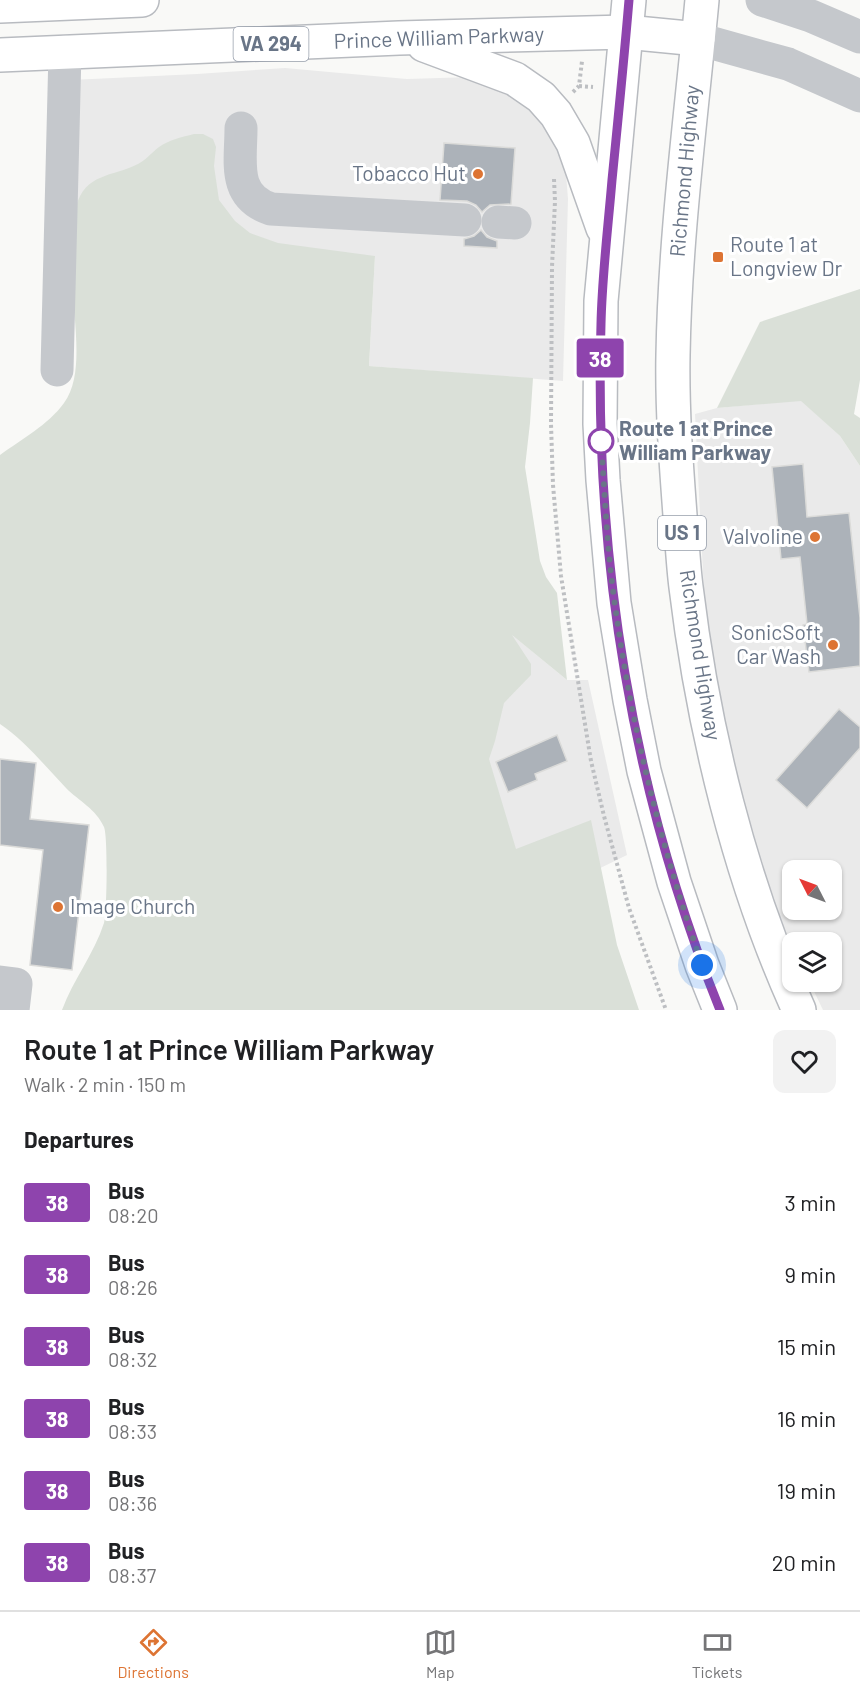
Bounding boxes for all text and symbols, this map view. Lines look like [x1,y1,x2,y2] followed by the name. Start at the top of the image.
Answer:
[333,20,545,53] street label: Prince William Parkway
[234,27,308,61] road number: VA 294
[664,83,704,258] street label: Richmond Highway
[352,160,466,185] place label: Tobacco Hut
[471,167,485,181] marker: Tobacco Hut
[730,231,842,280] place label: Route 1 at Longview Dr
[711,250,725,264] marker: Route 1 at Longview Dr
[573,338,627,378] line badge: 38
[589,346,611,371] text: 38
[619,415,773,464] place label: Route 1 at Prince William Parkway
[588,428,614,454] marker: Route 1 at Prince William Parkway
[658,516,706,550] road number: US 1
[722,523,803,548] place label: Valvoline
[808,530,822,544] marker: Valvoline
[676,568,727,742] street label: Richmond Highway
[731,619,821,668] place label: SonicSoft Car Wash
[826,638,840,652] marker: SonicSoft Car Wash
[782,860,842,920] north arrow
[782,860,842,992] map controls
[70,893,195,918] place label: Image Church
[51,900,65,914] marker: Image Church
[782,932,842,992] button: layers
[687,950,717,980] your location
[773,1030,836,1093] button: heart
[24,1032,434,1066] text: Route 1 at Prince William Parkway
[24,1072,186,1096] text: Walk · 2 min · 150 m
[24,1126,134,1152] text: Departures
[108,1177,145,1203] text: Bus
[785,1189,836,1215] text: 3 min
[46,1190,68,1215] text: 38
[108,1203,159,1227] text: 08:20
[108,1249,145,1275] text: Bus
[784,1261,836,1287] text: 9 min
[46,1262,68,1287] text: 38
[108,1275,158,1299] text: 08:26
[108,1321,145,1347] text: Bus
[777,1333,836,1359] text: 15 min
[46,1334,68,1359] text: 38
[108,1347,158,1371] text: 08:32
[108,1393,145,1419] text: Bus
[777,1405,836,1431] text: 16 min
[46,1406,68,1431] text: 38
[108,1419,157,1443] text: 08:33
[108,1465,145,1491] text: Bus
[777,1477,836,1503] text: 19 min
[46,1478,68,1503] text: 38
[108,1491,157,1515] text: 08:36
[108,1537,145,1563] text: Bus
[772,1549,836,1575] text: 20 min
[46,1550,68,1575] text: 38
[108,1563,156,1587] text: 08:37
[117,1626,189,1681] tab: Directions
[424,1626,457,1681] tab: Map
[692,1626,743,1681] tab: Tickets

